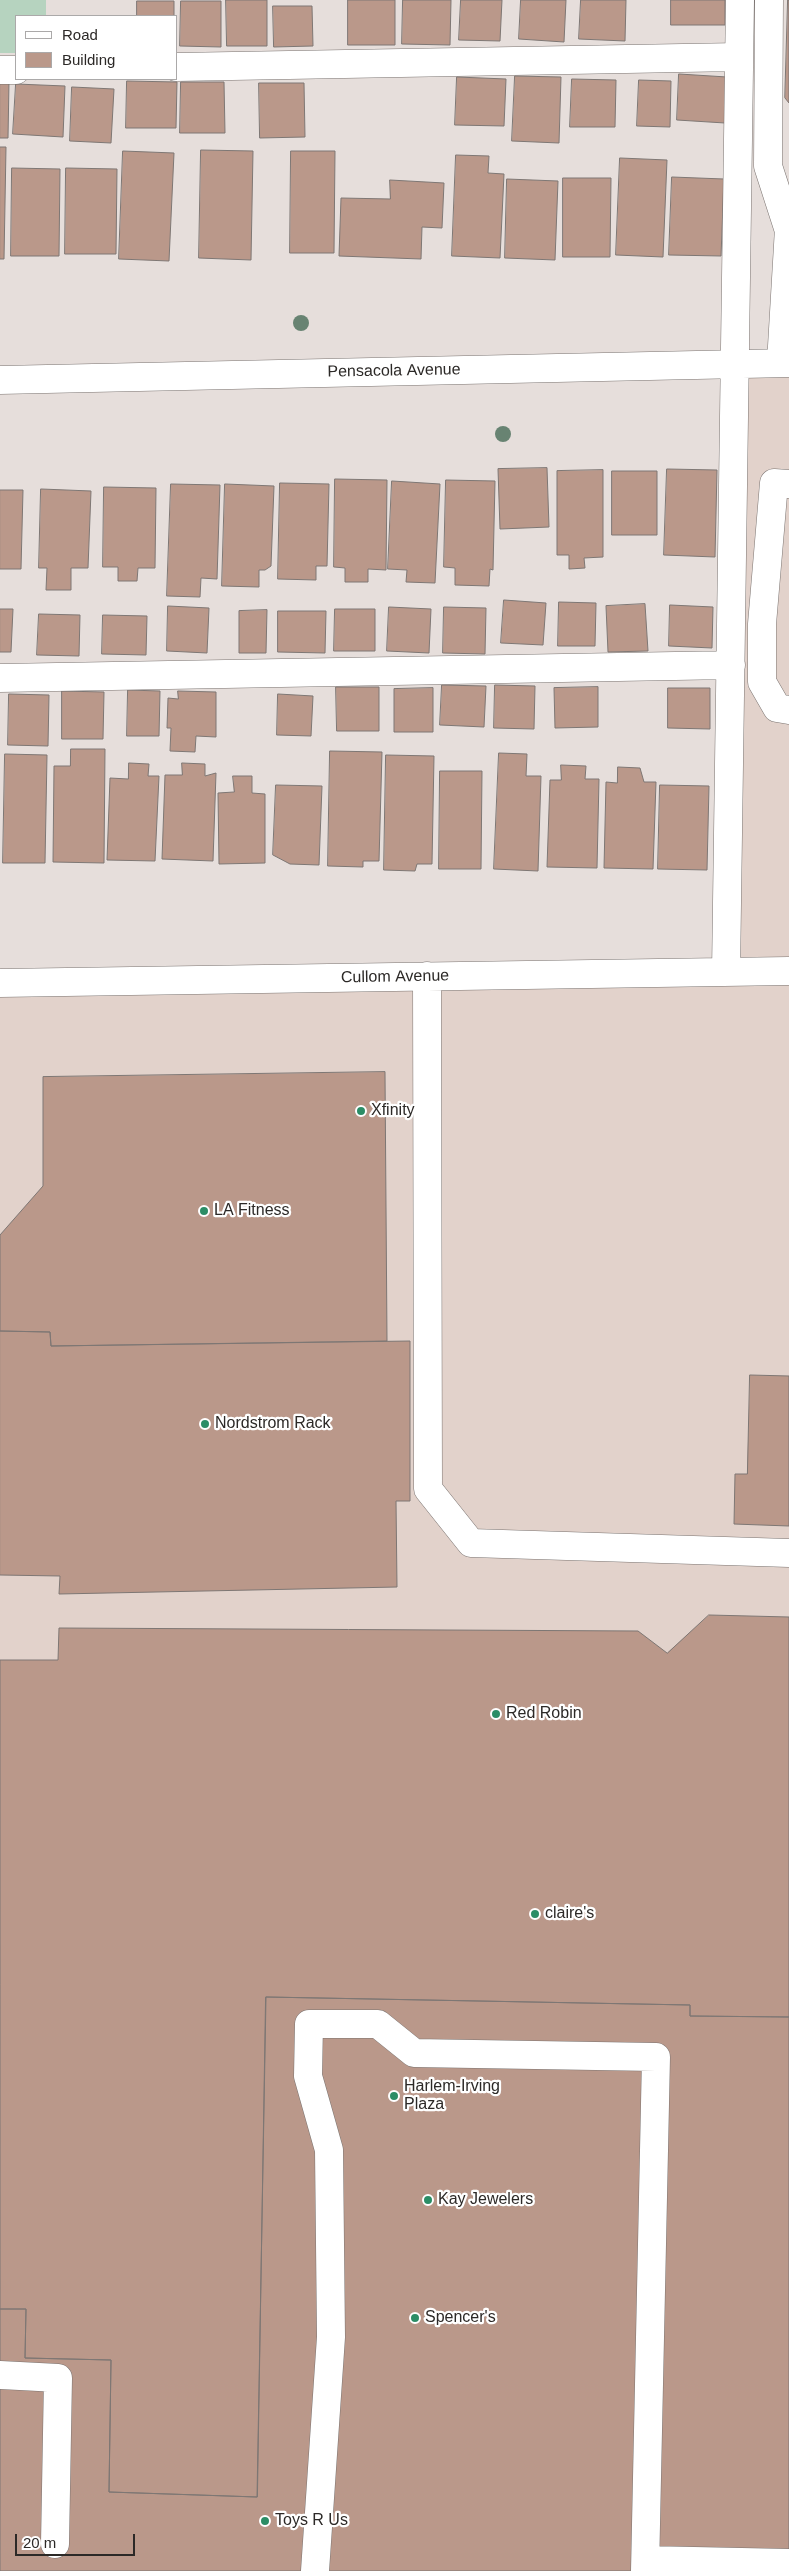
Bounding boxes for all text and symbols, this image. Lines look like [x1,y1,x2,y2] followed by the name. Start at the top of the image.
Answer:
[15,15,178,80] legend
[62,26,98,43] text: Road
[62,51,115,68] text: Building
[327,360,461,382] street label: Pensacola Avenue
[341,966,449,988] street label: Cullom Avenue
[371,1101,415,1121] place label: Xfinity
[355,1105,367,1117] marker: Xfinity
[214,1201,290,1221] place label: LA Fitness
[198,1205,210,1217] marker: LA Fitness
[215,1414,331,1434] place label: Nordstrom Rack
[199,1418,211,1430] marker: Nordstrom Rack
[506,1704,582,1724] place label: Red Robin
[490,1708,502,1720] marker: Red Robin
[545,1904,594,1924] place label: claire's
[529,1908,541,1920] marker: claire's
[404,2077,500,2115] place label: Harlem-Irving Plaza
[388,2090,400,2102] marker: Harlem-Irving Plaza
[438,2190,533,2210] place label: Kay Jewelers
[422,2194,434,2206] marker: Kay Jewelers
[425,2308,496,2328] place label: Spencer's
[409,2312,421,2324] marker: Spencer's
[275,2511,348,2531] place label: Toys R Us
[259,2515,271,2527] marker: Toys R Us
[18,2524,138,2556] scale bar
[23,2534,56,2551] text: 20 m

